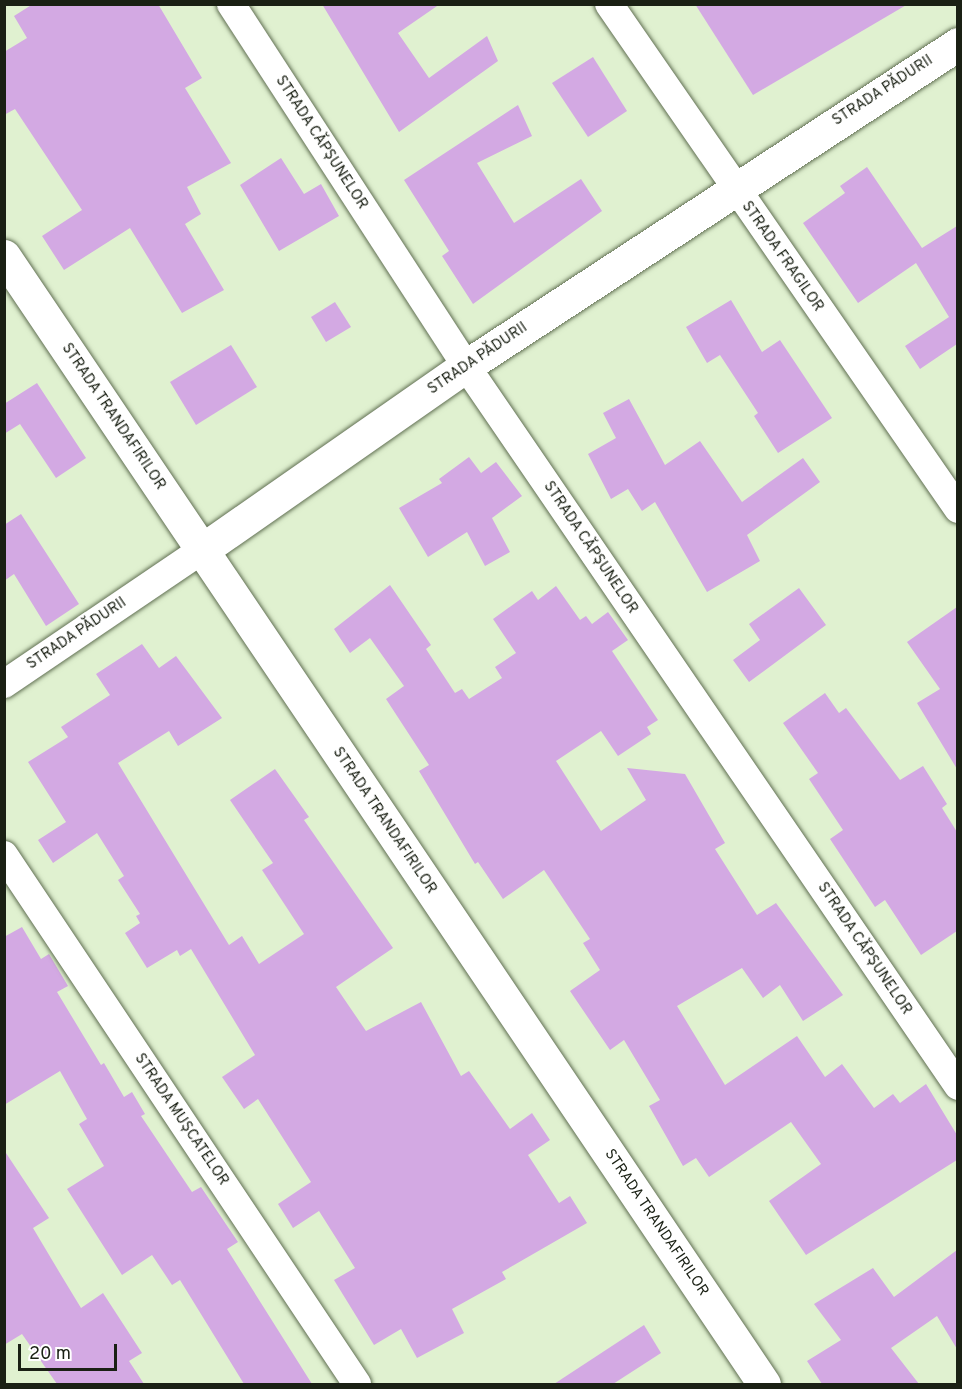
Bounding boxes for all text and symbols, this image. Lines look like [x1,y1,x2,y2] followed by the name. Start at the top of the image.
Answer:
[829,52,937,130] street label: STRADA PĂDURII
[271,72,371,214] street label: STRADA CĂPȘUNELOR
[737,198,827,316] street label: STRADA FRAGILOR
[425,319,531,399] street label: STRADA PĂDURII
[57,340,169,494] street label: STRADA TRANDAFIRILOR
[539,478,641,618] street label: STRADA CĂPȘUNELOR
[24,594,130,674] street label: STRADA PĂDURII
[328,744,440,898] street label: STRADA TRANDAFIRILOR
[813,879,915,1019] street label: STRADA CĂPȘUNELOR
[130,1050,232,1190] street label: STRADA MUȘCATELOR
[600,1146,712,1300] street label: STRADA TRANDAFIRILOR
[21,1332,120,1370] scale bar
[29,1343,71,1366] text: 20 m

